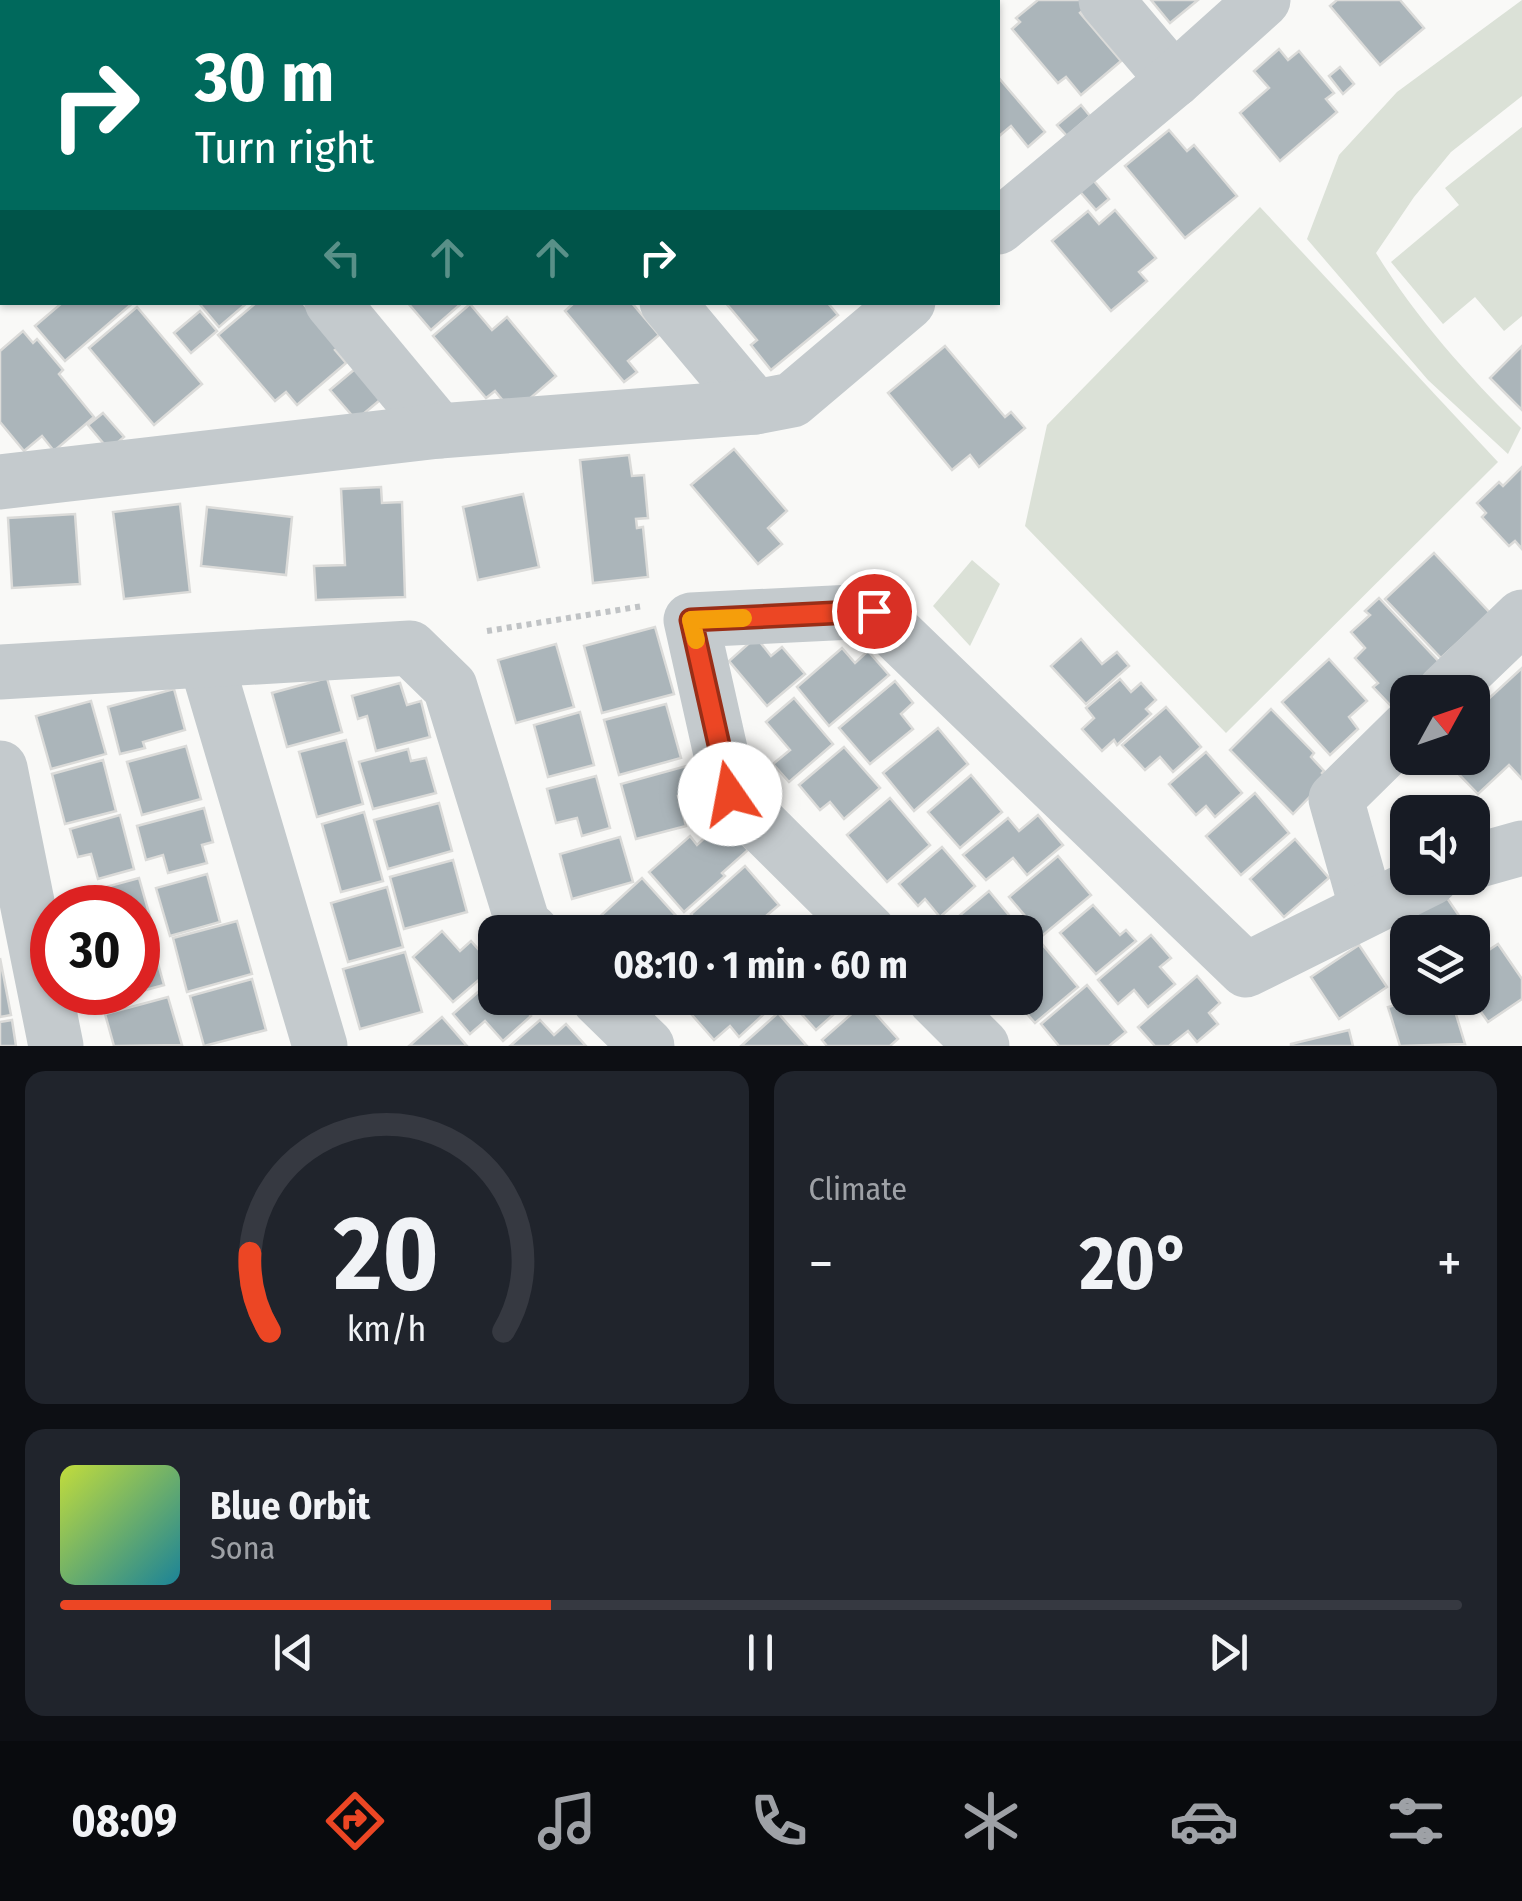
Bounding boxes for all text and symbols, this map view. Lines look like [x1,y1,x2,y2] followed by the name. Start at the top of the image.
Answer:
[195,36,334,120] text: 30 m
[30,40,160,170] icon: right
[195,121,374,175] text: Turn right
[315,230,370,285] icon: left
[420,230,475,285] icon: ahead
[525,230,580,285] icon: ahead
[630,230,685,285] icon: right
[832,569,917,654] pin
[847,584,902,639] icon: arrive
[1390,675,1490,775] north arrow
[1390,675,1490,1015] map controls
[678,742,782,846] position arrow
[1390,795,1490,895] button: sound
[30,885,160,1015] speed limit sign: 30
[1390,915,1490,1015] button: layers
[613,942,908,988] text: 08:10 · 1 min · 60 m
[809,1170,907,1208] text: Climate
[333,1192,439,1317] text: 20
[1080,1219,1191,1309] text: 20°
[809,1231,833,1297] text: −
[1437,1231,1462,1297] text: +
[347,1308,427,1350] text: km/h
[210,1483,370,1529] text: Blue Orbit
[210,1529,275,1567] text: Sona
[266,1625,321,1680] icon: previous
[733,1625,788,1680] icon: pause
[1201,1625,1256,1680] icon: next
[320,1786,390,1856] icon: directions
[532,1786,602,1856] icon: music
[744,1786,814,1856] icon: phone
[956,1786,1026,1856] icon: climate
[1169,1786,1239,1856] icon: car
[1381,1786,1451,1856] icon: filters
[71,1794,177,1848] text: 08:09

